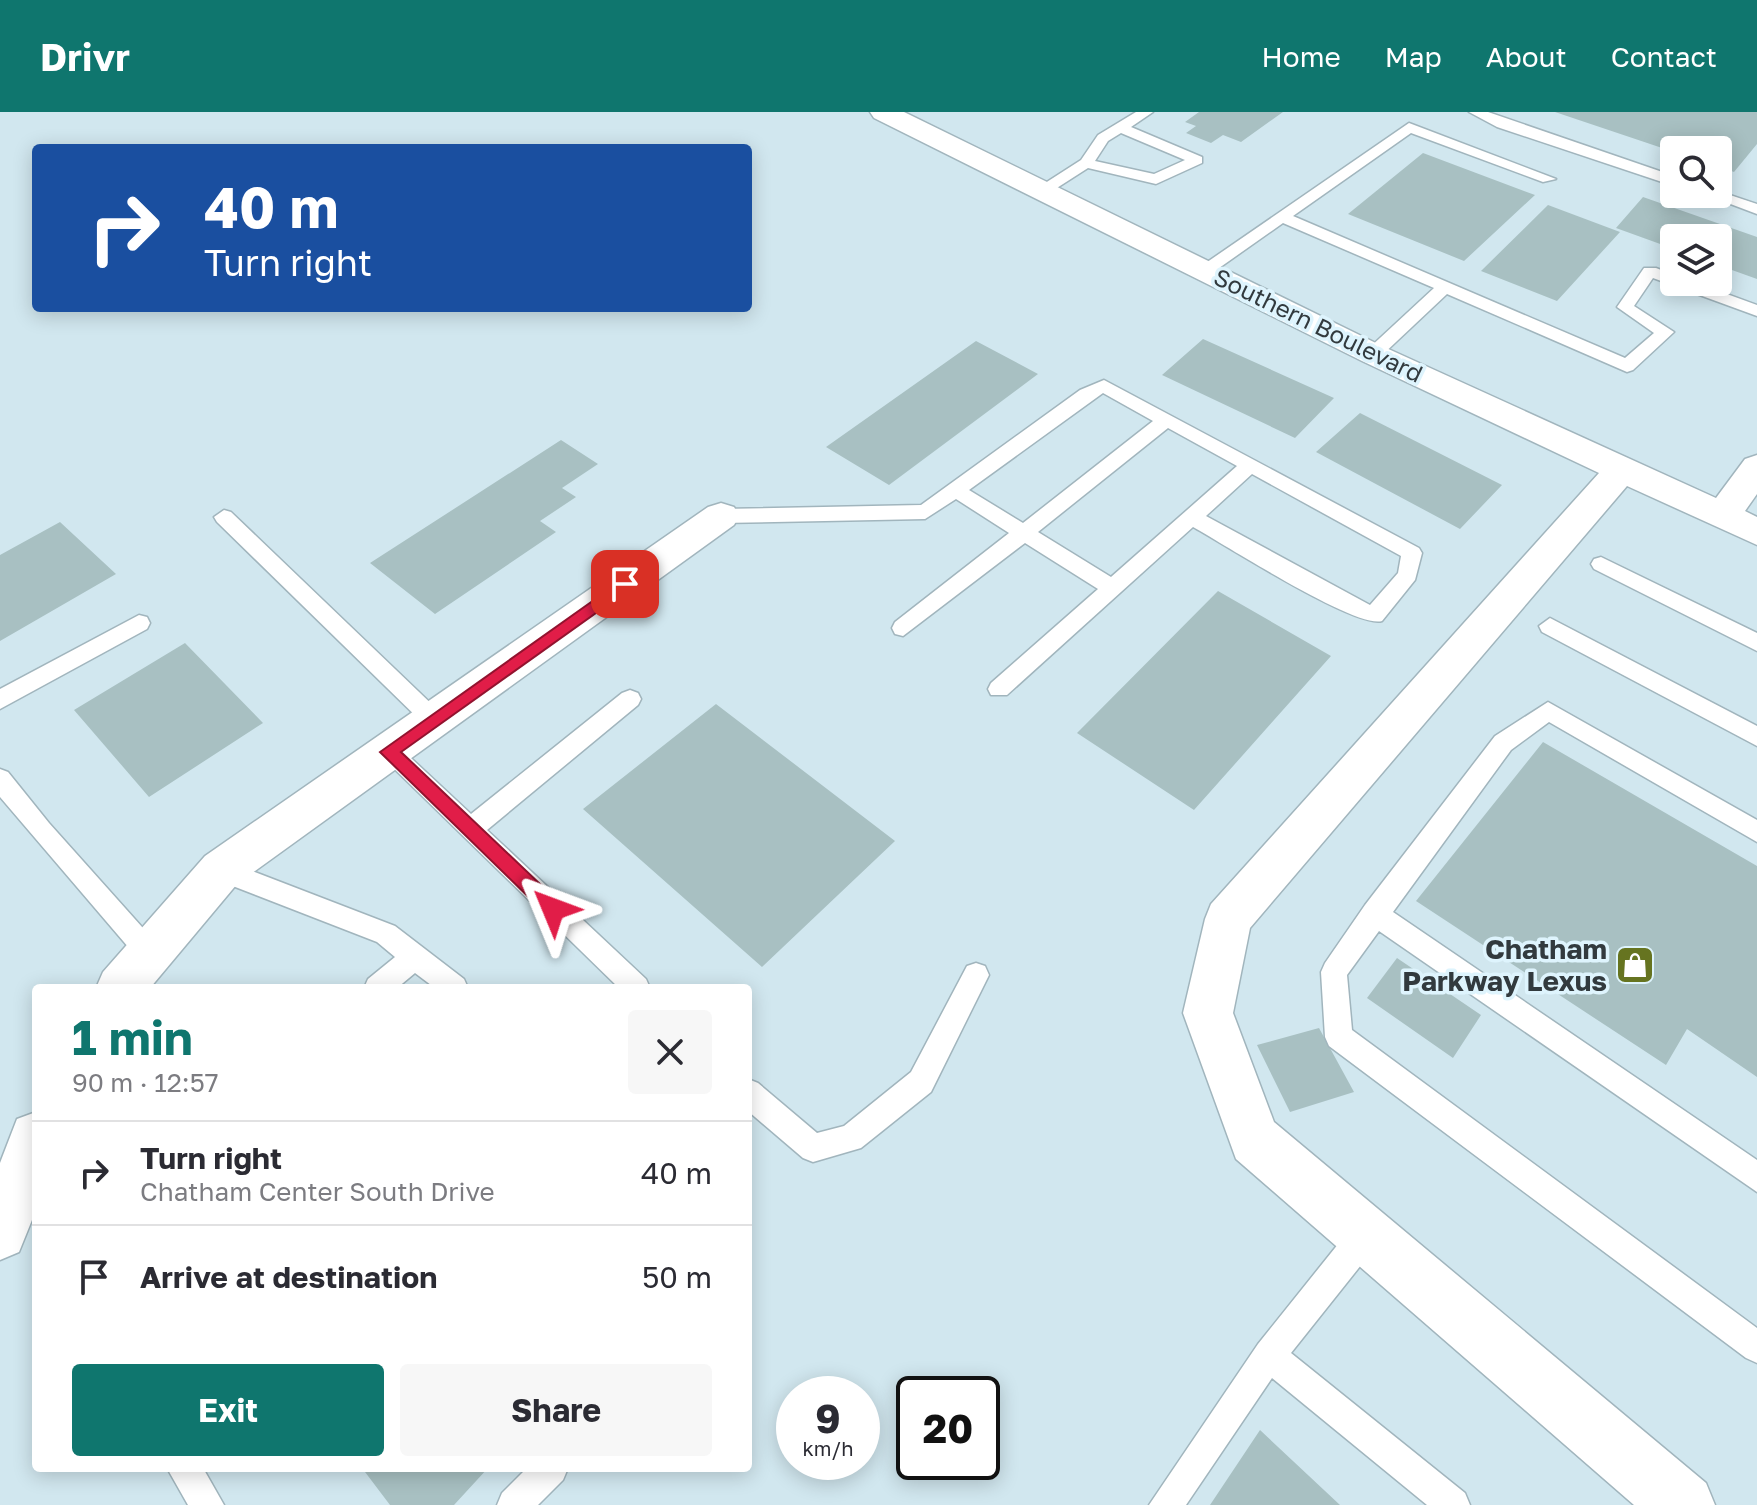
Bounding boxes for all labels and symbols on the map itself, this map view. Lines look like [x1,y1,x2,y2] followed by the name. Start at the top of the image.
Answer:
[1210,261,1428,388] street label: Southern Boulevard
[591,550,659,618] pin
[511,867,595,951] position arrow
[1402,932,1607,997] place label: Chatham Parkway Lexus
[1614,944,1656,986] shop icon: Chatham Parkway Lexus
[896,1376,1000,1480] speed limit sign: 20

